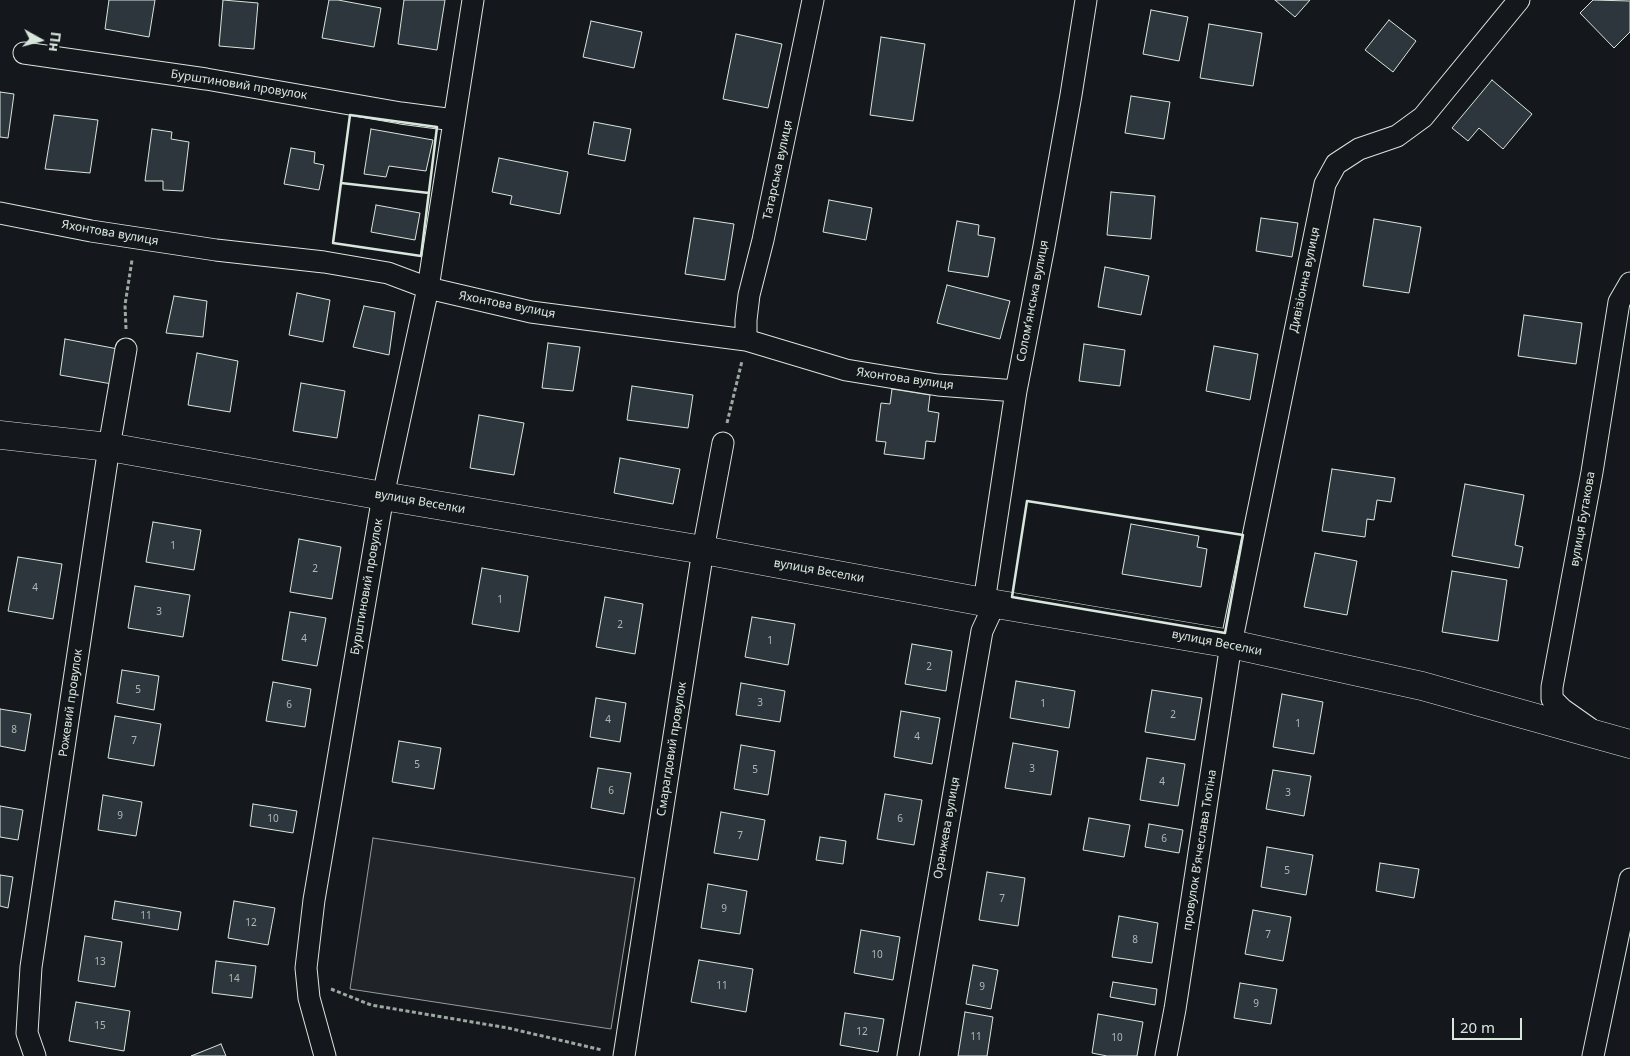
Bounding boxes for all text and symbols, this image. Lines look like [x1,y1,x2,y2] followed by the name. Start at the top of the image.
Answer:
[15,15,65,65] north arrow
[45,31,66,53] text: Пн
[170,67,308,103] street label: Бурштиновий провулок
[760,119,796,221] street label: Татарська вулиця
[60,217,160,249] street label: Яхонтова вулиця
[1287,226,1323,334] street label: Дивізіонна вулиця
[1014,239,1052,363] street label: Соломʼянська вулиця
[457,289,557,321] street label: Яхонтова вулиця
[855,365,955,393] street label: Яхонтова вулиця
[1568,470,1598,568] street label: вулиця Бутакова
[374,487,466,517] street label: вулиця Веселки
[348,518,386,656] street label: Бурштиновий провулок
[170,540,176,552] house number: 1
[773,556,865,586] street label: вулиця Веселки
[312,563,318,575] house number: 2
[32,582,38,594] house number: 4
[497,594,503,606] house number: 1
[156,606,162,618] house number: 3
[617,619,623,631] house number: 2
[1171,627,1263,659] street label: вулиця Веселки
[301,633,307,645] house number: 4
[767,635,773,647] house number: 1
[56,648,86,758] street label: Рожевий провулок
[926,661,932,673] house number: 2
[654,681,690,817] street label: Смарагдовий провулок
[135,684,141,696] house number: 5
[757,697,763,709] house number: 3
[1040,698,1046,710] house number: 1
[286,699,292,711] house number: 6
[1170,709,1176,721] house number: 2
[605,714,611,726] house number: 4
[1295,718,1301,730] house number: 1
[11,724,17,736] house number: 8
[914,731,920,743] house number: 4
[131,735,137,747] house number: 7
[414,759,420,771] house number: 5
[1029,763,1035,775] house number: 3
[752,764,758,776] house number: 5
[1180,769,1220,931] street label: провулок Вʼячеслава Тютіна
[931,776,963,880] street label: Оранжева вулиця
[1159,776,1165,788] house number: 4
[608,785,614,797] house number: 6
[1285,787,1291,799] house number: 3
[117,810,123,822] house number: 9
[267,813,279,825] house number: 10
[897,813,903,825] house number: 6
[737,830,743,842] house number: 7
[1161,833,1167,845] house number: 6
[1284,865,1290,877] house number: 5
[999,893,1005,905] house number: 7
[721,903,727,915] house number: 9
[140,910,152,922] house number: 11
[245,917,257,929] house number: 12
[1265,929,1271,941] house number: 7
[1132,934,1138,946] house number: 8
[871,949,883,961] house number: 10
[94,956,106,968] house number: 13
[228,973,240,985] house number: 14
[716,980,728,992] house number: 11
[979,981,985,993] house number: 9
[1253,998,1259,1010] house number: 9
[1455,1008,1525,1040] scale bar
[1460,1017,1495,1037] text: 20 m
[94,1020,106,1032] house number: 15
[856,1026,868,1038] house number: 12
[970,1031,982,1043] house number: 11
[1111,1032,1123,1044] house number: 10

